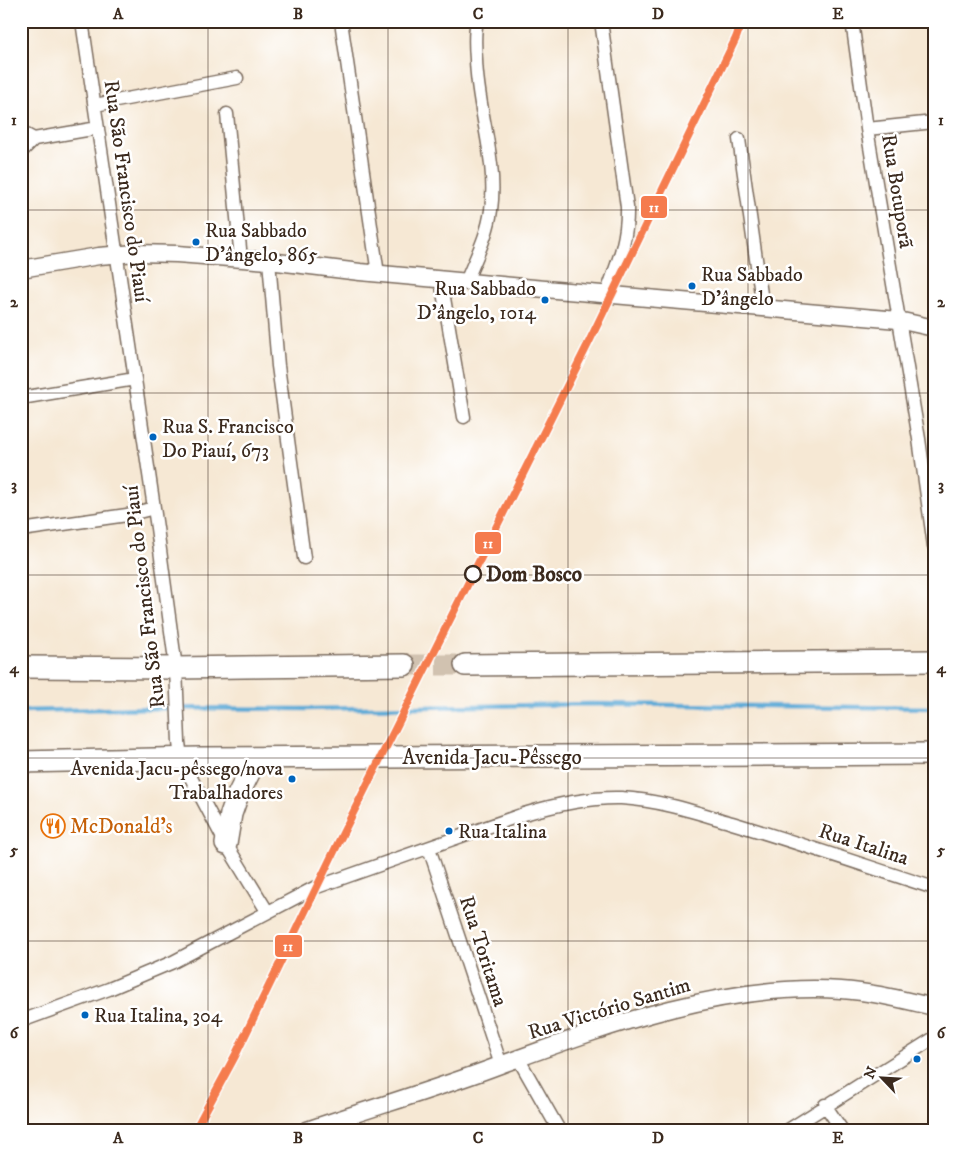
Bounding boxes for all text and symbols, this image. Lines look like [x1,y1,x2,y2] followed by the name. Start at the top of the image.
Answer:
[112,4,124,24] text: A
[293,4,303,24] text: B
[473,4,483,24] text: C
[652,4,664,24] text: D
[832,4,844,24] text: E
[98,78,155,306] street label: Rua São Francisco do Piauí
[11,110,17,130] text: 1
[938,110,944,130] text: 1
[875,132,919,250] street label: Rua Botuporã
[640,195,668,219] line badge: 11
[649,199,659,217] text: 11
[205,219,318,268] place label: Rua Sabbado D'ângelo, 865
[191,237,201,247] marker: Rua Sabbado D'ângelo, 865
[701,263,803,312] place label: Rua Sabbado D'ângelo
[417,277,536,326] place label: Rua Sabbado D'ângelo, 1014
[687,281,697,291] marker: Rua Sabbado D'ângelo
[10,292,19,312] text: 2
[937,292,946,312] text: 2
[540,295,550,305] marker: Rua Sabbado D'ângelo, 1014
[162,415,294,464] place label: Rua S. Francisco Do Piauí, 673
[148,432,158,442] marker: Rua S. Francisco Do Piauí, 673
[11,475,17,495] text: 3
[938,475,944,495] text: 3
[118,482,172,710] street label: Rua São Francisco do Piauí
[474,531,502,555] line badge: 11
[483,535,493,553] text: 11
[486,562,582,588] place label: Dom Bosco
[464,565,482,583] marker: Dom Bosco
[8,658,19,678] text: 4
[935,658,946,678] text: 4
[402,745,582,771] street label: Avenida Jacu-Pêssego
[71,757,283,806] place label: Avenida Jacu-pêssego/nova Trabalhadores
[287,774,297,784] marker: Avenida Jacu-pêssego/nova Trabalhadores
[40,813,66,839] restaurant icon: McDonald's
[70,814,173,840] place label: McDonald's
[815,818,912,872] street label: Rua Italina
[458,820,547,845] place label: Rua Italina
[444,826,454,836] marker: Rua Italina
[9,840,18,860] text: 5
[936,840,945,860] text: 5
[453,893,513,1010] street label: Rua Toritama
[274,934,303,958] line badge: 11
[283,938,293,956] text: 11
[525,972,694,1046] street label: Rua Victório Santim
[94,1004,223,1029] place label: Rua Italina, 304
[80,1010,90,1020] marker: Rua Italina, 304
[10,1023,20,1043] text: 6
[937,1023,947,1043] text: 6
[858,1054,908,1104] north arrow
[912,1054,922,1064] unlabelled marker
[861,1063,882,1082] text: N
[112,1128,124,1148] text: A
[293,1128,303,1148] text: B
[473,1128,483,1148] text: C
[652,1128,664,1148] text: D
[832,1128,844,1148] text: E

